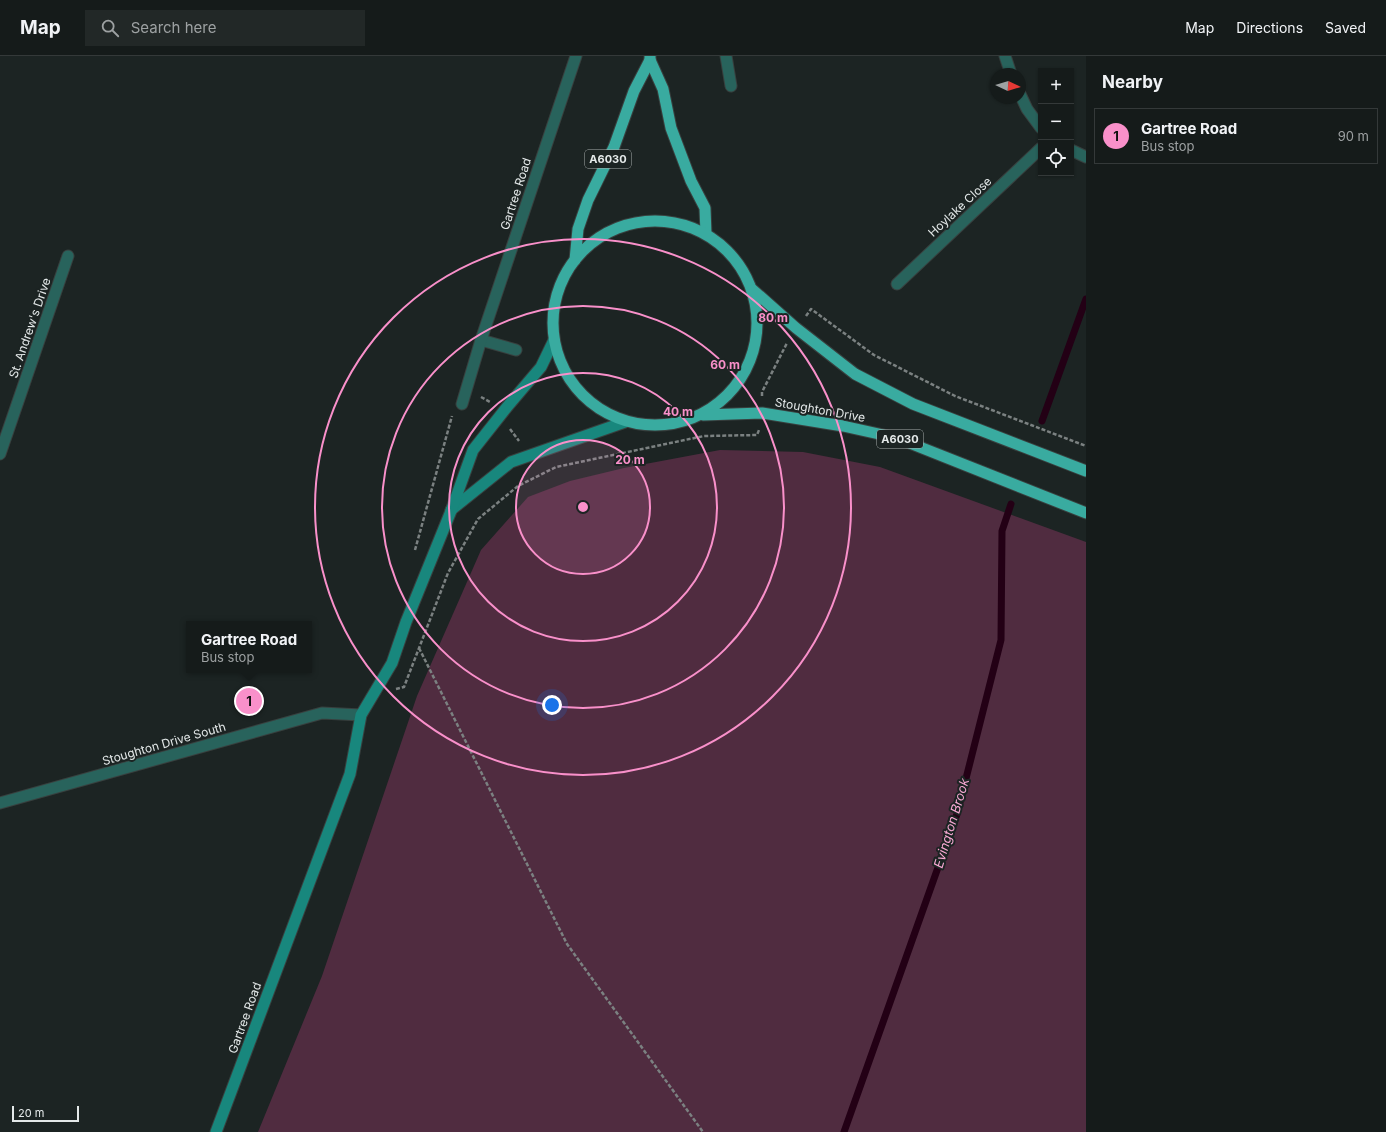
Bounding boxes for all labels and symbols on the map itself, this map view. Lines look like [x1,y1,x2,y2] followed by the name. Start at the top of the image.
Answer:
[990,68,1026,104] north arrow
[585,150,631,168] road number: A6030
[497,156,534,232] street label: Gartree Road
[925,173,994,240] street label: Hoylake Close
[5,276,54,380] street label: St. Andrew's Drive
[758,310,788,325] text: 80 m
[710,357,740,372] text: 60 m
[774,394,866,425] street label: Stoughton Drive
[663,404,693,419] text: 40 m
[877,430,923,448] road number: A6030
[615,452,645,467] text: 20 m
[576,500,590,514] centre of rings
[236,686,262,716] pin: 1
[542,695,562,715] your location
[100,719,227,768] street label: Stoughton Drive South
[930,775,973,870] water label: Evington Brook
[225,980,264,1056] street label: Gartree Road
[12,1104,79,1123] scale bar

